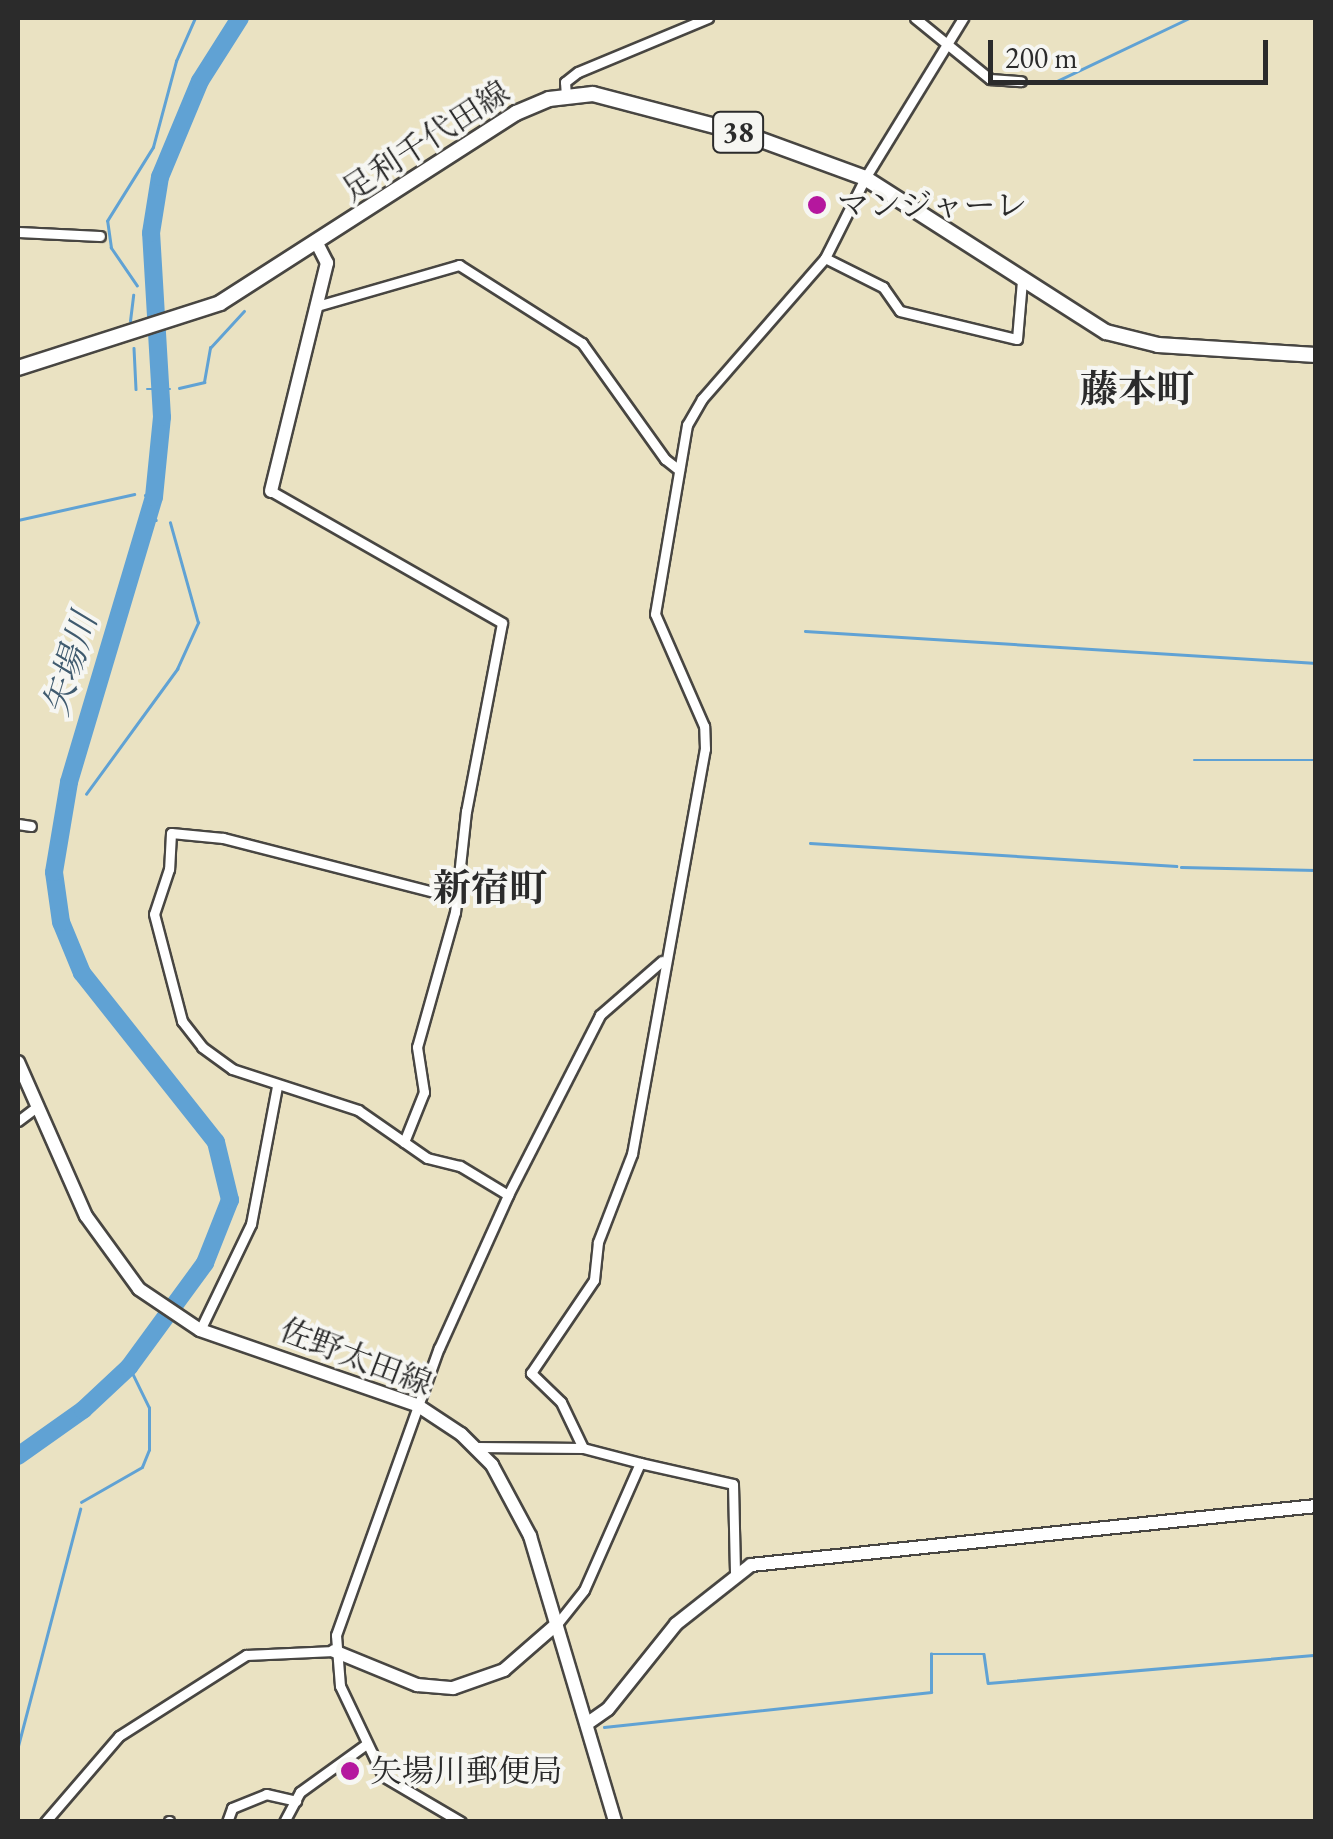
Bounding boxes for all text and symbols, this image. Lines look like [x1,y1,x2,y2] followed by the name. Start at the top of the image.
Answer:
[993,20,1273,82] scale bar
[1005,38,1078,77] text: 200 m
[335,73,517,209] street label: 足利千代田線
[710,107,766,157] road number: 38
[837,186,1029,224] place label: マンジャーレ
[806,194,828,216] marker: マンジャーレ
[1080,366,1194,412] district label: 藤本町
[35,608,105,720] water label: 矢場川
[433,865,547,911] district label: 新宿町
[274,1310,438,1404] street label: 佐野太田線
[370,1752,562,1790] place label: 矢場川郵便局
[339,1760,361,1782] marker: 矢場川郵便局

